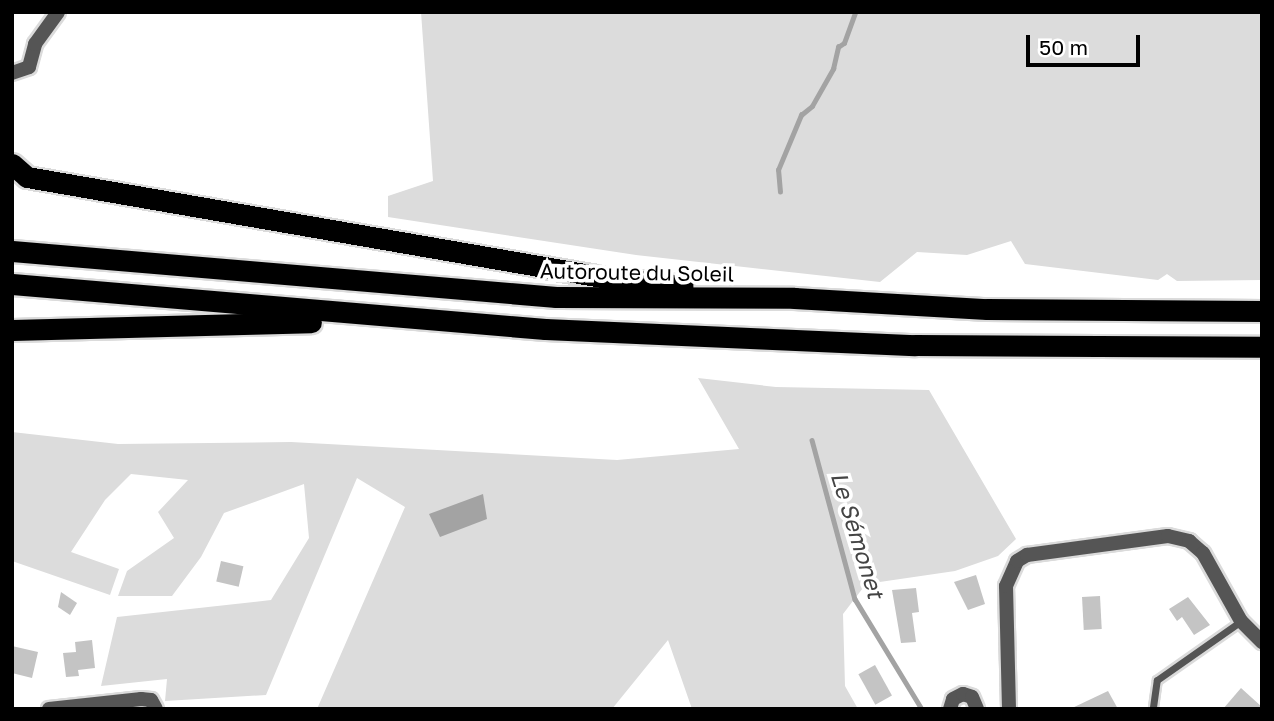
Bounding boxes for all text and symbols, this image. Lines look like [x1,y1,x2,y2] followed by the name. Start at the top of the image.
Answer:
[1029,21,1143,65] scale bar
[1039,34,1088,60] text: 50 m
[540,258,734,286] street label: Autoroute du Soleil
[826,468,890,602] water label: Le Sémonet

